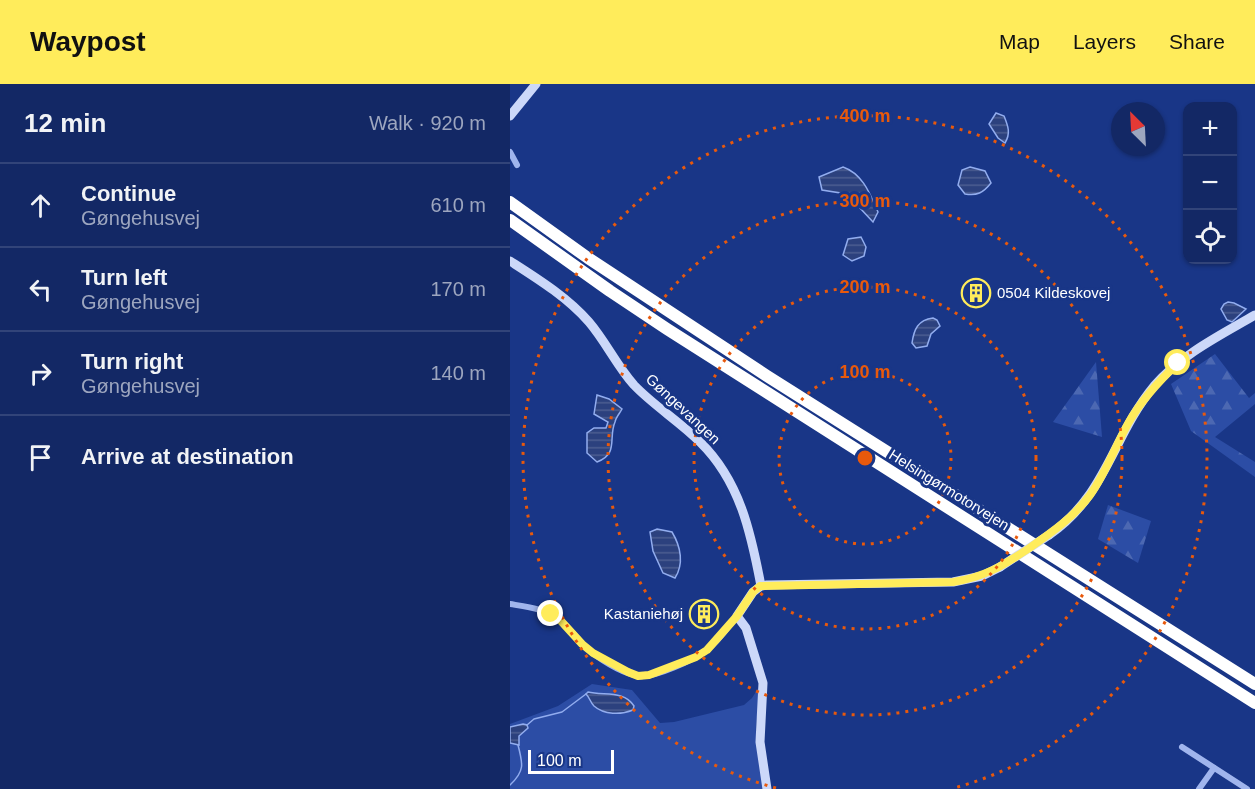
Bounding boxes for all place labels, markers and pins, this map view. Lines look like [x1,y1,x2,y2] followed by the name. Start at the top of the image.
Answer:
[960,277,992,309] building icon: 0504 Kildeskovej
[997,284,1110,301] place label: 0504 Kildeskovej
[855,448,875,468] centre of rings
[688,598,720,630] building icon: Kastaniehøj
[604,605,683,622] place label: Kastaniehøj

